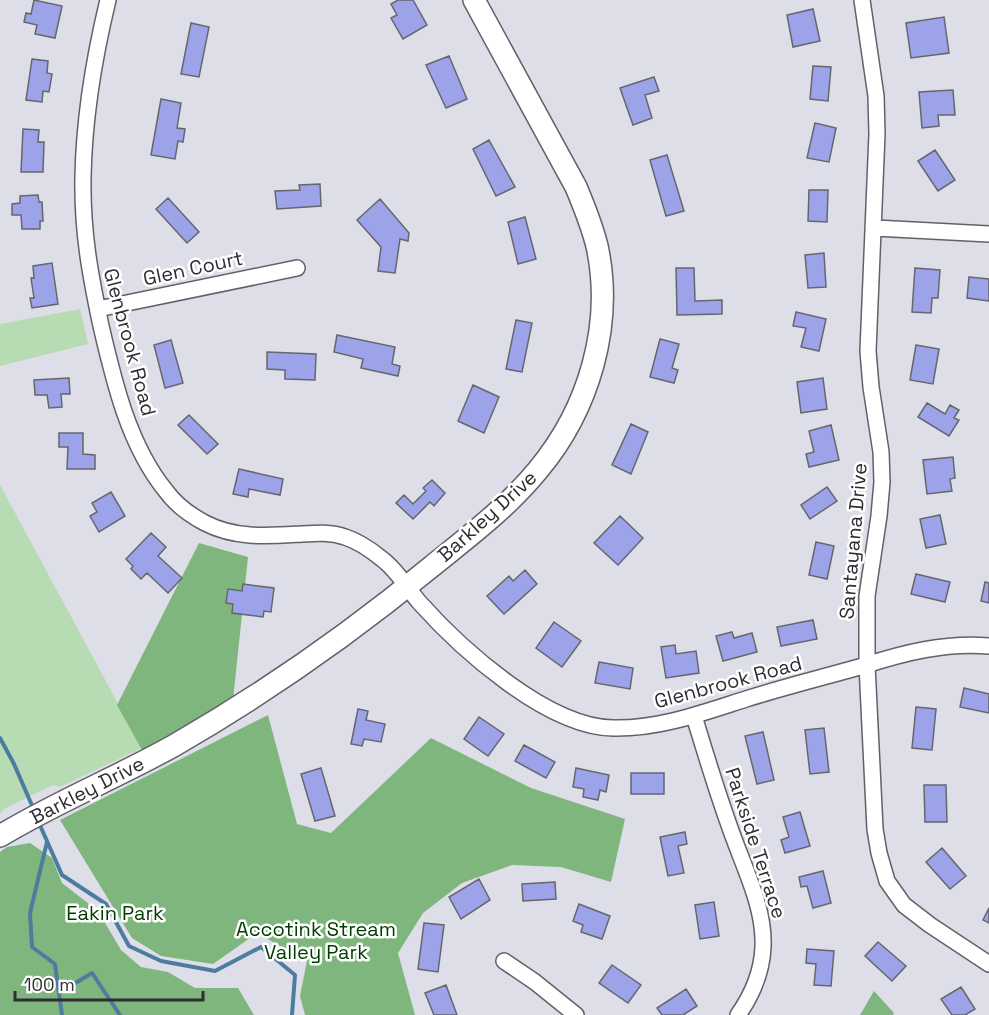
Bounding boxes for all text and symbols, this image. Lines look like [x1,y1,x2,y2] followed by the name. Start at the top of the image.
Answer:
[141,245,245,291] street label: Glen Court
[98,265,162,419] street label: Glenbrook Road
[833,462,873,620] street label: Santayana Drive
[432,464,542,568] street label: Barkley Drive
[651,650,805,714] street label: Glenbrook Road
[25,750,149,830] street label: Barkley Drive
[719,764,793,922] street label: Parkside Terrace
[66,900,164,926] park label: Eakin Park
[236,916,396,965] park label: Accotink Stream Valley Park
[15,964,202,1002] scale bar
[24,973,75,996] text: 100 m

